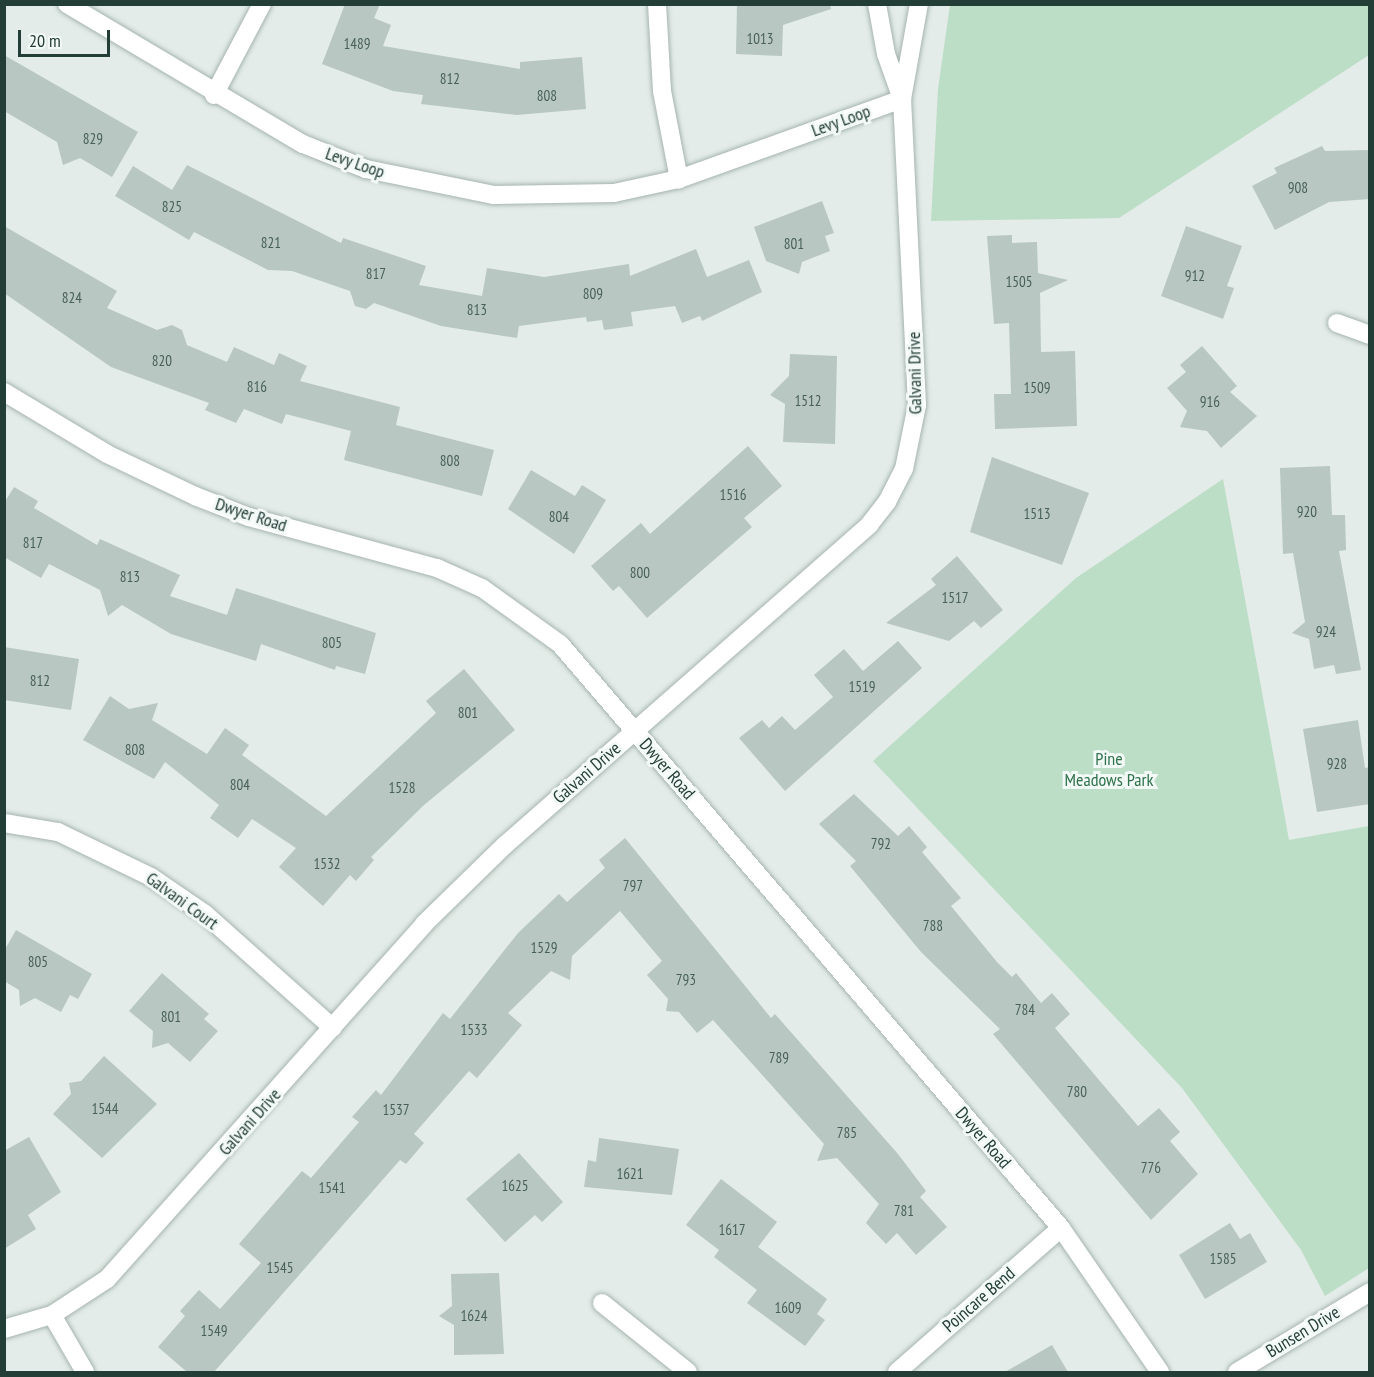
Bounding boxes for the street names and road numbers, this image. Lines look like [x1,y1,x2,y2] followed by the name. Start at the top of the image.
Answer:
[808,100,874,142] street label: Levy Loop
[322,143,388,183] street label: Levy Loop
[903,331,927,415] street label: Galvani Drive
[213,493,289,537] street label: Dwyer Road
[635,734,699,804] street label: Dwyer Road
[549,738,625,808] street label: Galvani Drive
[142,868,222,934] street label: Galvani Court
[214,1084,286,1160] street label: Galvani Drive
[951,1103,1015,1173] street label: Dwyer Road
[938,1263,1020,1337] street label: Poincare Bend
[1262,1302,1344,1362] street label: Bunsen Drive

